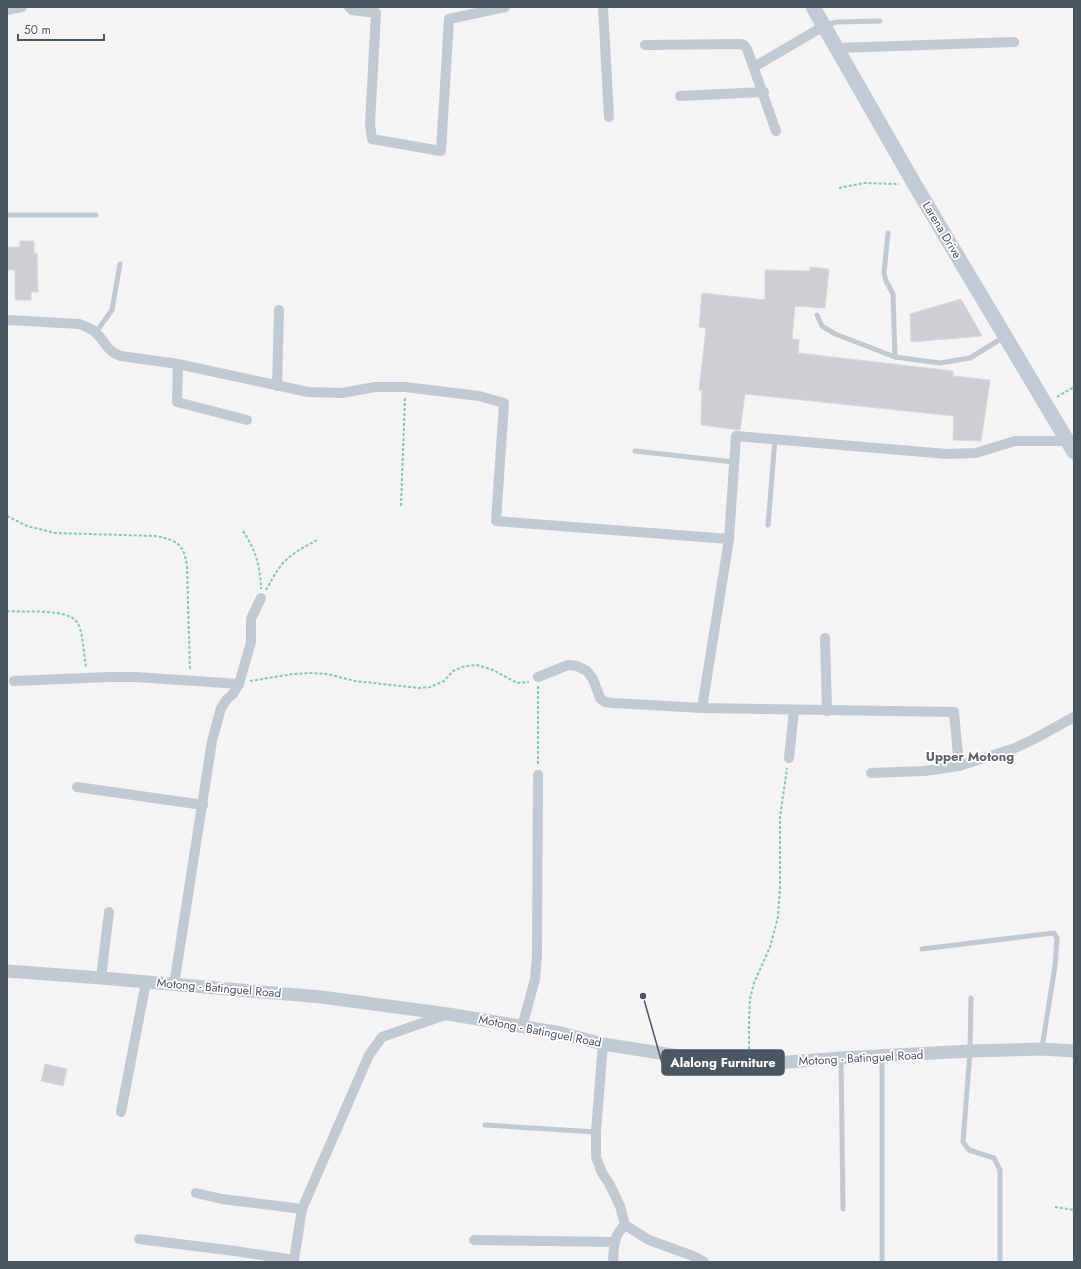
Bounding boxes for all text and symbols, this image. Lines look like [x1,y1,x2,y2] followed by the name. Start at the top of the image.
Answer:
[18,16,104,42] scale bar
[24,21,51,39] text: 50 m
[918,198,966,262] street label: Larena Drive
[926,747,1014,766] district label: Upper Motong
[156,974,282,1002] street label: Motong - Batinguel Road
[477,1010,603,1052] street label: Motong - Batinguel Road
[798,1046,924,1070] street label: Motong - Batinguel Road
[662,1050,784,1075] callout: Alalong Furniture
[669,1053,776,1072] text: Alalong Furniture

